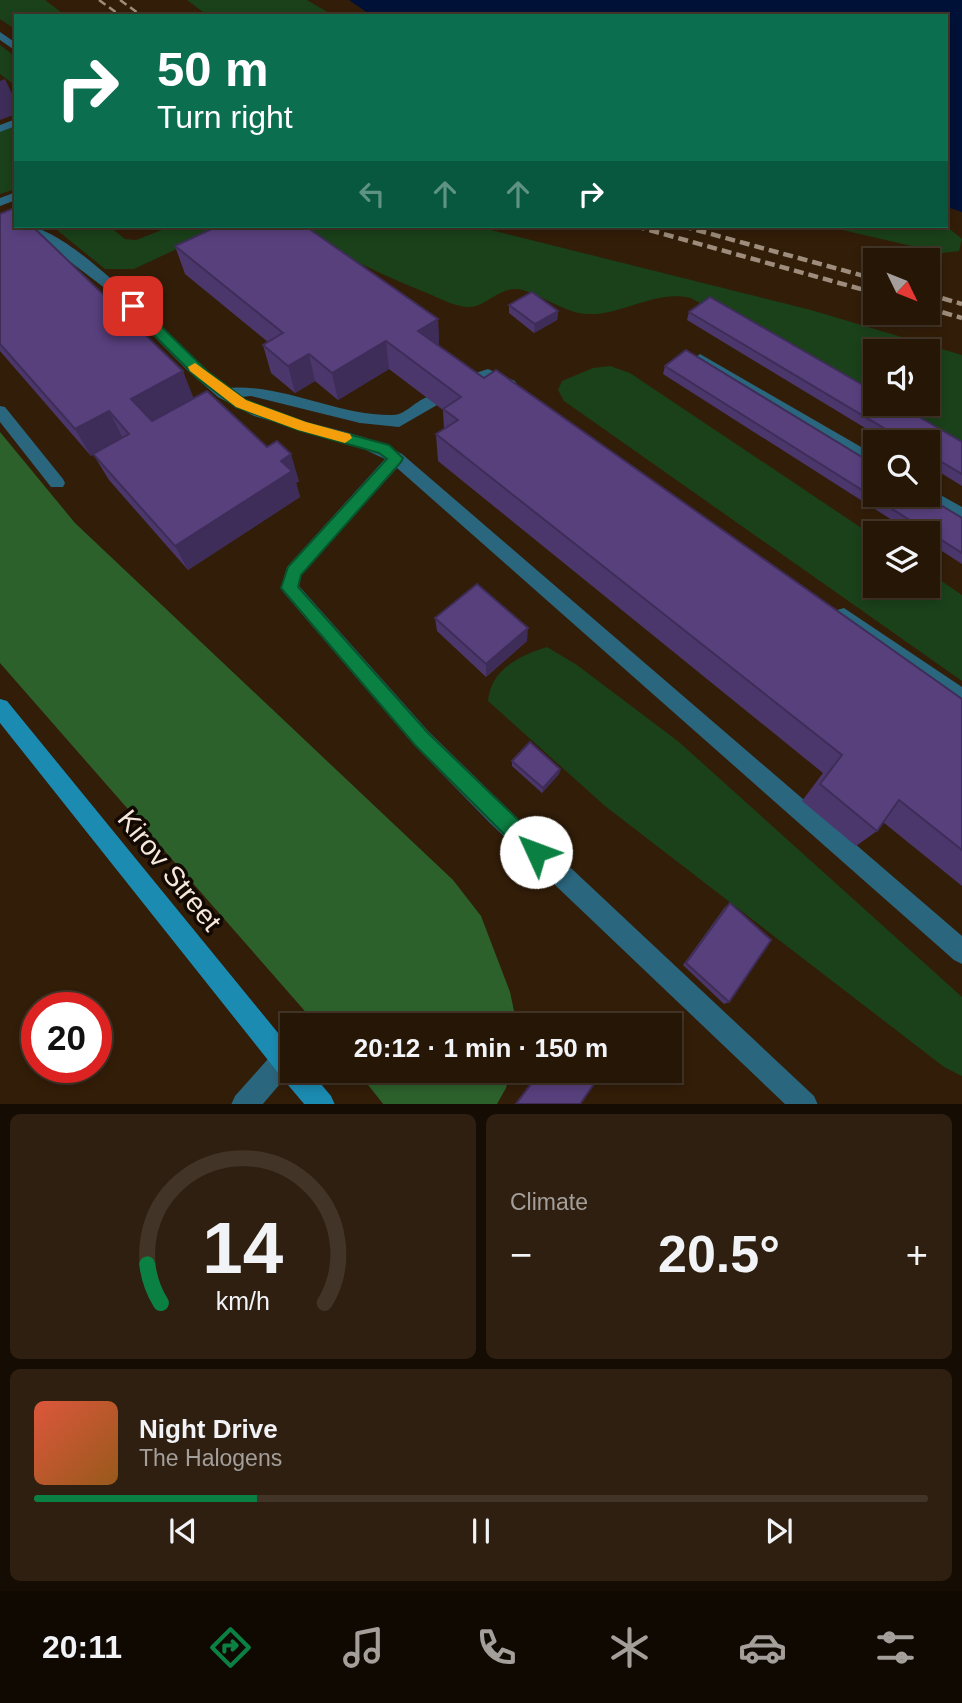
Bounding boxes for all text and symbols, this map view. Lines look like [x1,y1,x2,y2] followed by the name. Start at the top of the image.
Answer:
[42,42,133,133] icon: right
[157,42,269,96] text: 50 m
[157,99,293,135] text: Turn right
[353,175,391,213] icon: left
[426,175,464,213] icon: ahead
[499,175,537,213] icon: ahead
[572,175,610,213] icon: right
[863,248,940,326] north arrow
[863,248,940,598] map controls
[103,276,163,336] pin
[114,287,152,325] icon: arrive
[863,339,940,416] button: sound
[863,430,940,507] button: search
[863,521,940,598] button: layers
[112,804,228,937] street label: Kirov Street
[499,815,573,889] position arrow
[21,992,112,1083] speed limit sign: 20
[354,1033,608,1063] text: 20:12 · 1 min · 150 m
[510,1189,588,1215] text: Climate
[203,1207,284,1288] text: 14
[658,1225,780,1283] text: 20.5°
[510,1234,532,1276] text: −
[906,1234,928,1276] text: +
[216,1286,270,1314] text: km/h
[139,1414,278,1444] text: Night Drive
[139,1445,282,1471] text: The Halogens
[164,1512,202,1550] icon: previous
[462,1512,500,1550] icon: pause
[760,1512,798,1550] icon: next
[206,1623,255,1672] icon: directions
[339,1623,388,1672] icon: music
[472,1623,521,1672] icon: phone
[605,1623,654,1672] icon: climate
[738,1623,787,1672] icon: car
[871,1623,920,1672] icon: filters
[42,1629,122,1665] text: 20:11

